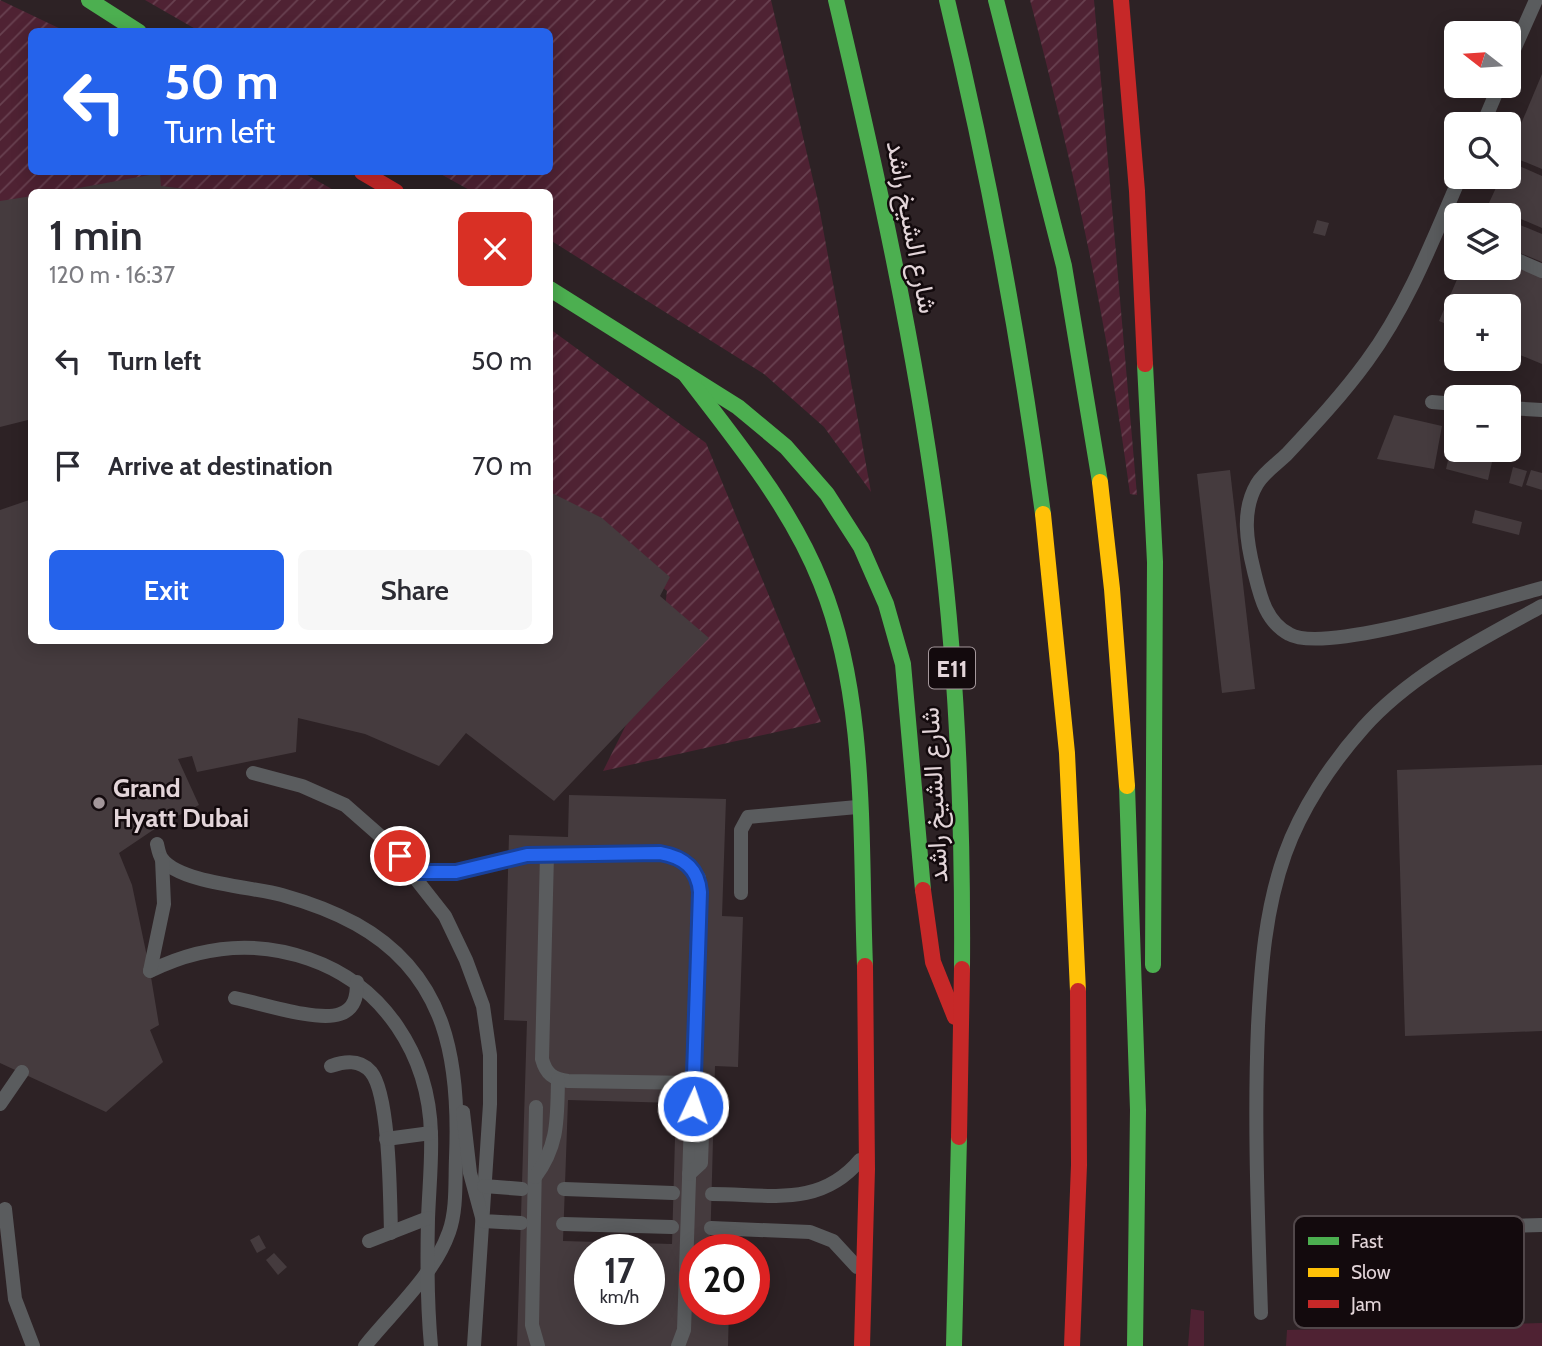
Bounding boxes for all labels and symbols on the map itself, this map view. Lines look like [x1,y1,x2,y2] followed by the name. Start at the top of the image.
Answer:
[1444,21,1521,98] north arrow
[878,138,944,317] street label: شارع الشيخ راشد
[929,648,975,688] road number: E11
[913,706,957,884] street label: شارع الشيخ راشد
[113,772,249,834] place label: Grand Hyatt Dubai
[91,795,107,811] marker: Grand Hyatt Dubai
[370,826,430,886] pin
[656,1069,730,1143] position arrow
[1294,1216,1524,1328] legend
[1351,1230,1384,1253] text: Fast
[679,1234,770,1325] speed limit sign: 20
[1351,1261,1391,1284] text: Slow
[1350,1293,1381,1316] text: Jam

